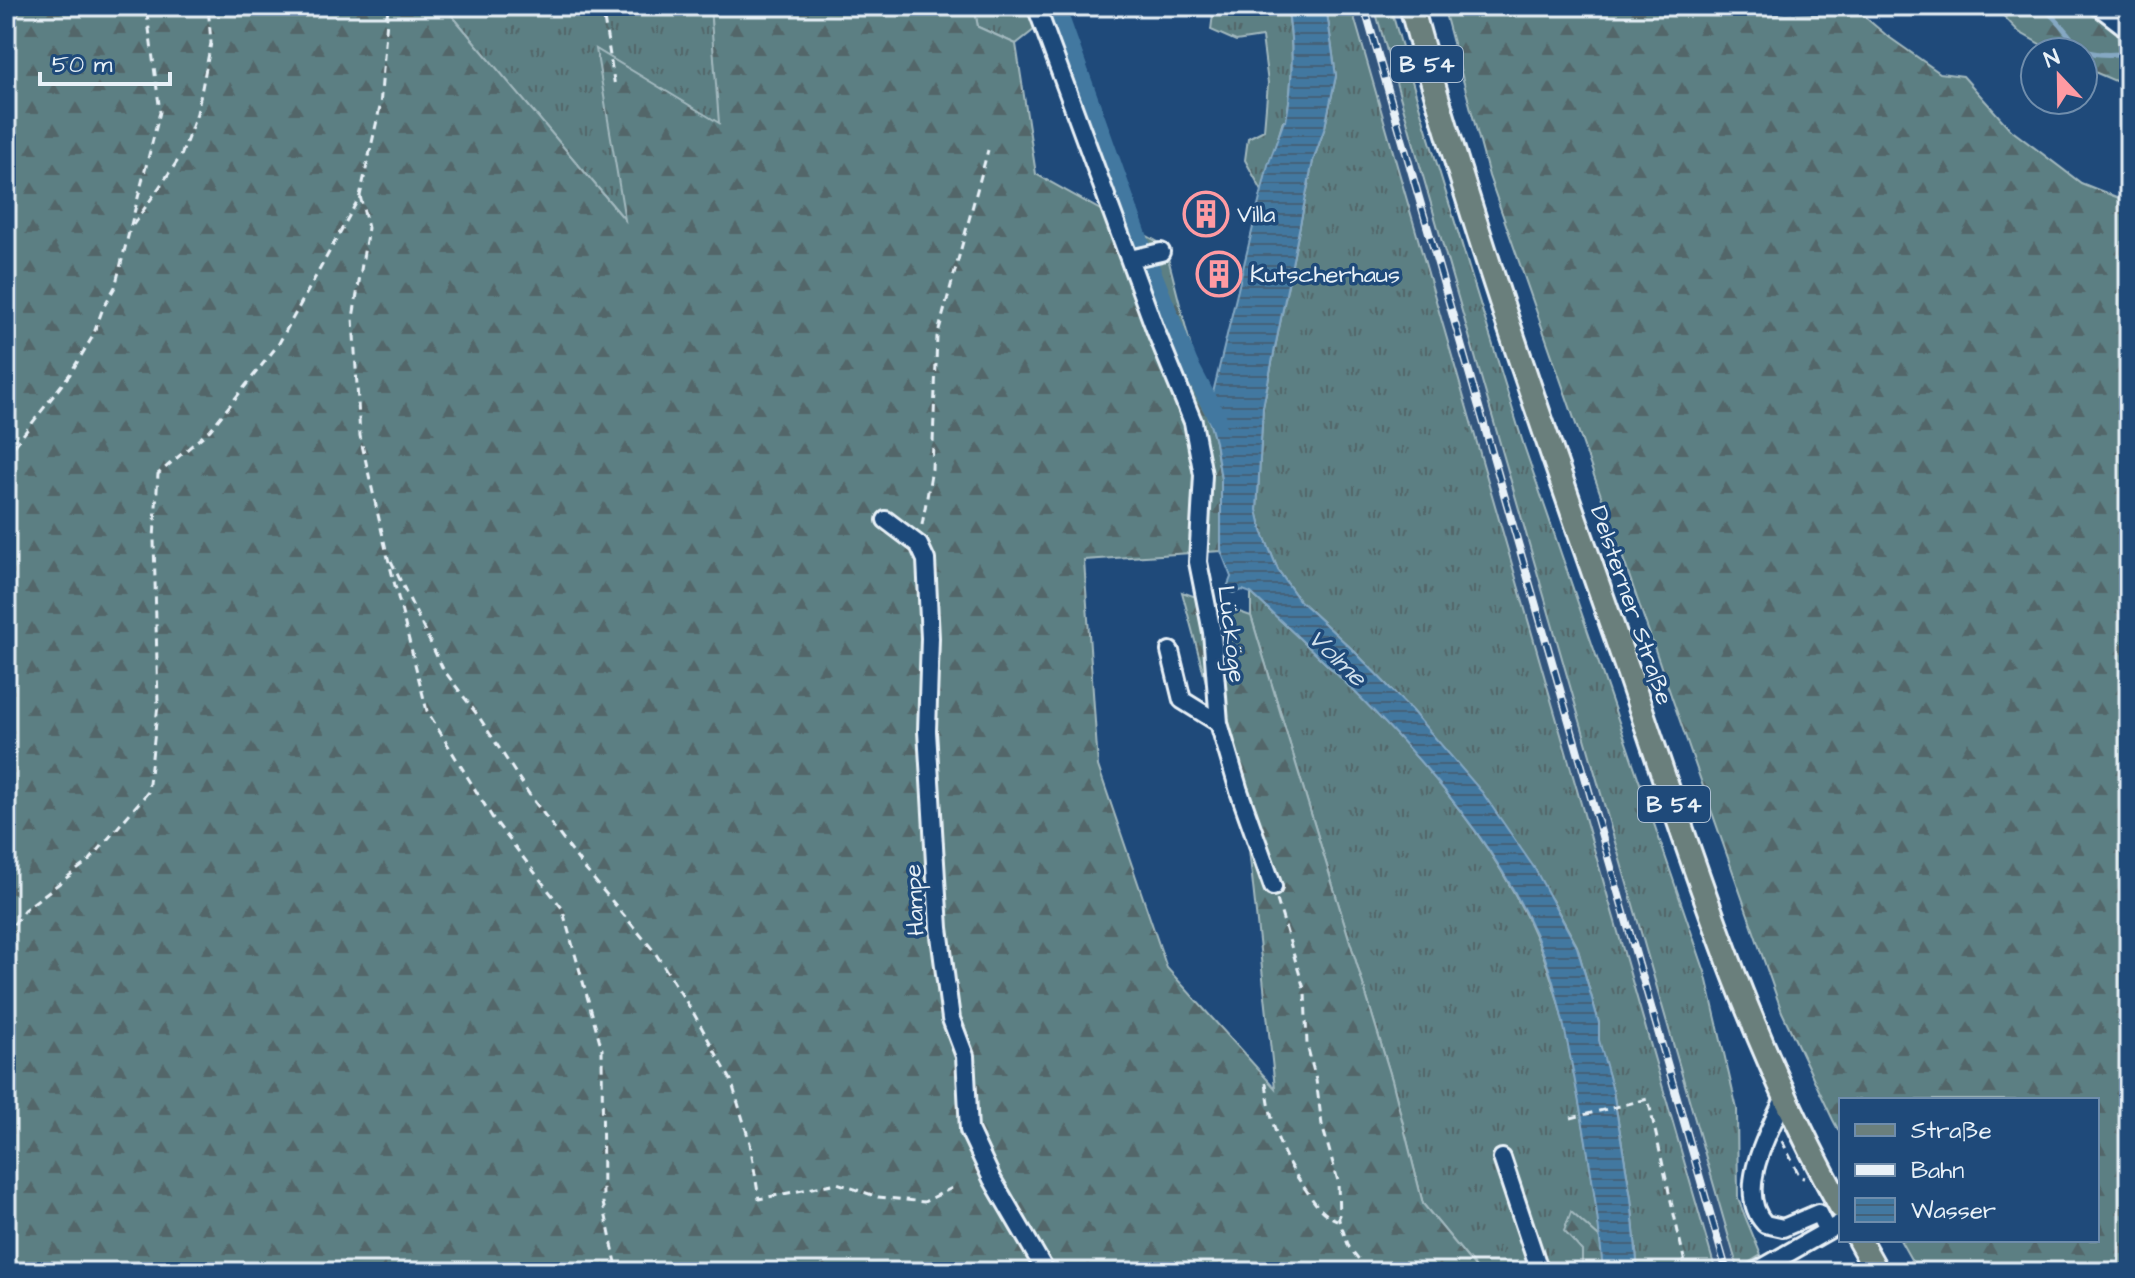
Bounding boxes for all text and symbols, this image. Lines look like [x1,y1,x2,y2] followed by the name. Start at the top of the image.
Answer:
[40,36,170,86] scale bar
[2019,36,2099,116] north arrow
[2040,42,2064,76] text: N
[1391,46,1463,82] road number: B 54
[52,48,113,82] text: 50 m
[1182,190,1230,238] building icon: Villa
[1237,198,1275,232] place label: Villa
[1195,250,1243,298] building icon: Kutscherhaus
[1250,258,1400,292] place label: Kutscherhaus
[1581,501,1681,710] street label: Delsterner Straße
[1207,584,1254,685] street label: Lücköge
[1300,621,1376,696] water label: Volme
[1638,786,1710,822] road number: B 54
[896,863,934,937] street label: Hampe
[1839,1098,2099,1242] legend
[1911,1114,1992,1148] text: Straße
[1911,1154,1964,1188] text: Bahn
[1911,1194,1996,1228] text: Wasser

